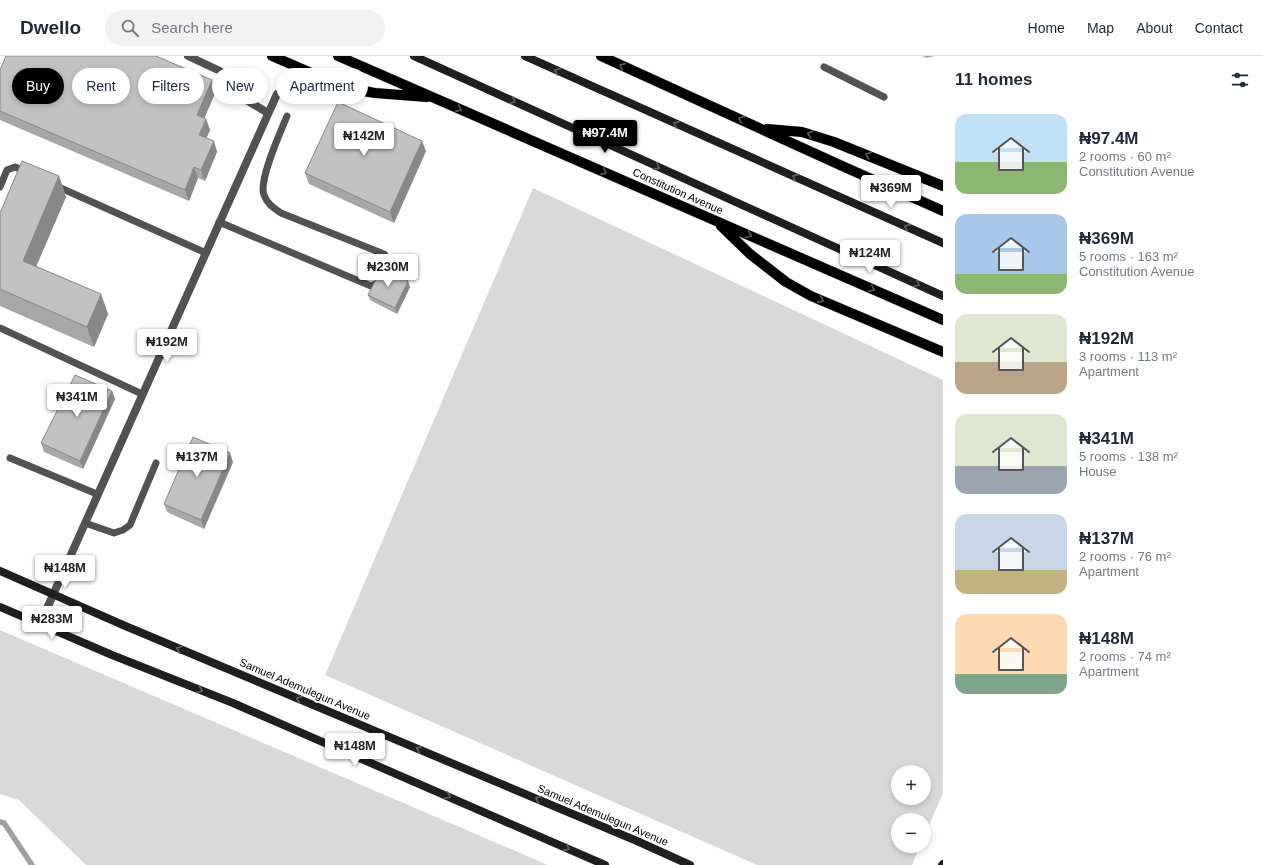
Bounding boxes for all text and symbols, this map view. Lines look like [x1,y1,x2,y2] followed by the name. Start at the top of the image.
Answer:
[105,10,385,46] search box
[20,17,81,38] text: Dwello
[119,17,141,39] icon: search
[151,19,233,36] text: Search here
[1028,20,1065,36] text: Home
[1087,20,1114,36] text: Map
[1136,20,1173,36] text: About
[1195,20,1243,36] text: Contact
[619,62,626,70] one-way arrow
[12,68,64,104] chip: Buy
[72,68,130,104] chip: Rent
[138,68,204,104] chip: Filters
[212,68,268,104] chip: New
[276,68,368,104] chip: Apartment
[554,68,562,76] one-way arrow
[1229,69,1251,91] icon: filters
[955,70,1033,89] text: 11 homes
[509,96,517,104] one-way arrow
[455,104,462,112] one-way arrow
[737,116,745,124] one-way arrow
[572,120,638,154] pin: ₦97.4M
[673,121,680,129] one-way arrow
[336,123,392,157] pin: ₦142M
[582,125,628,140] text: ₦97.4M
[343,128,385,143] text: ₦142M
[1079,129,1139,148] text: ₦97.4M
[807,130,814,139] one-way arrow
[987,130,1035,178] icon: home
[1079,149,1171,164] text: 2 rooms · 60 m²
[864,152,871,160] one-way arrow
[653,162,661,170] one-way arrow
[1079,164,1194,179] text: Constitution Avenue
[631,166,725,216] street label: Constitution Avenue
[599,167,607,175] one-way arrow
[791,174,799,182] one-way arrow
[863,175,919,209] pin: ₦369M
[870,180,912,195] text: ₦369M
[904,224,912,232] one-way arrow
[1079,229,1134,248] text: ₦369M
[744,230,752,238] one-way arrow
[987,230,1035,278] icon: home
[842,240,898,274] pin: ₦124M
[849,245,891,260] text: ₦124M
[1079,249,1178,264] text: 5 rooms · 163 m²
[360,254,416,288] pin: ₦230M
[367,259,409,274] text: ₦230M
[1079,264,1194,279] text: Constitution Avenue
[913,279,920,287] one-way arrow
[868,284,875,292] one-way arrow
[816,295,824,303] one-way arrow
[139,329,195,363] pin: ₦192M
[1079,329,1134,348] text: ₦192M
[987,330,1035,378] icon: home
[146,334,188,349] text: ₦192M
[1079,349,1177,364] text: 3 rooms · 113 m²
[1079,364,1139,379] text: Apartment
[49,384,105,418] pin: ₦341M
[56,389,98,404] text: ₦341M
[1079,429,1134,448] text: ₦341M
[987,430,1035,478] icon: home
[169,444,225,478] pin: ₦137M
[176,449,218,464] text: ₦137M
[1079,449,1178,464] text: 5 rooms · 138 m²
[1079,464,1117,479] text: House
[1079,529,1134,548] text: ₦137M
[987,530,1035,578] icon: home
[1079,549,1171,564] text: 2 rooms · 76 m²
[37,555,93,589] pin: ₦148M
[44,560,86,575] text: ₦148M
[1079,564,1139,579] text: Apartment
[24,606,80,640] pin: ₦283M
[31,611,73,626] text: ₦283M
[1079,629,1134,648] text: ₦148M
[987,630,1035,678] icon: home
[175,645,182,653] one-way arrow
[1079,649,1171,664] text: 2 rooms · 74 m²
[238,656,372,722] street label: Samuel Ademulegun Avenue
[1079,664,1139,679] text: Apartment
[197,685,204,693] one-way arrow
[295,695,302,703] one-way arrow
[327,733,383,767] pin: ₦148M
[334,738,376,753] text: ₦148M
[415,745,422,753] one-way arrow
[891,765,931,853] map controls
[891,765,931,805] button: +
[536,782,670,848] street label: Samuel Ademulegun Avenue
[444,791,452,799] one-way arrow
[535,796,542,804] one-way arrow
[891,813,931,853] button: −
[563,843,571,851] one-way arrow

